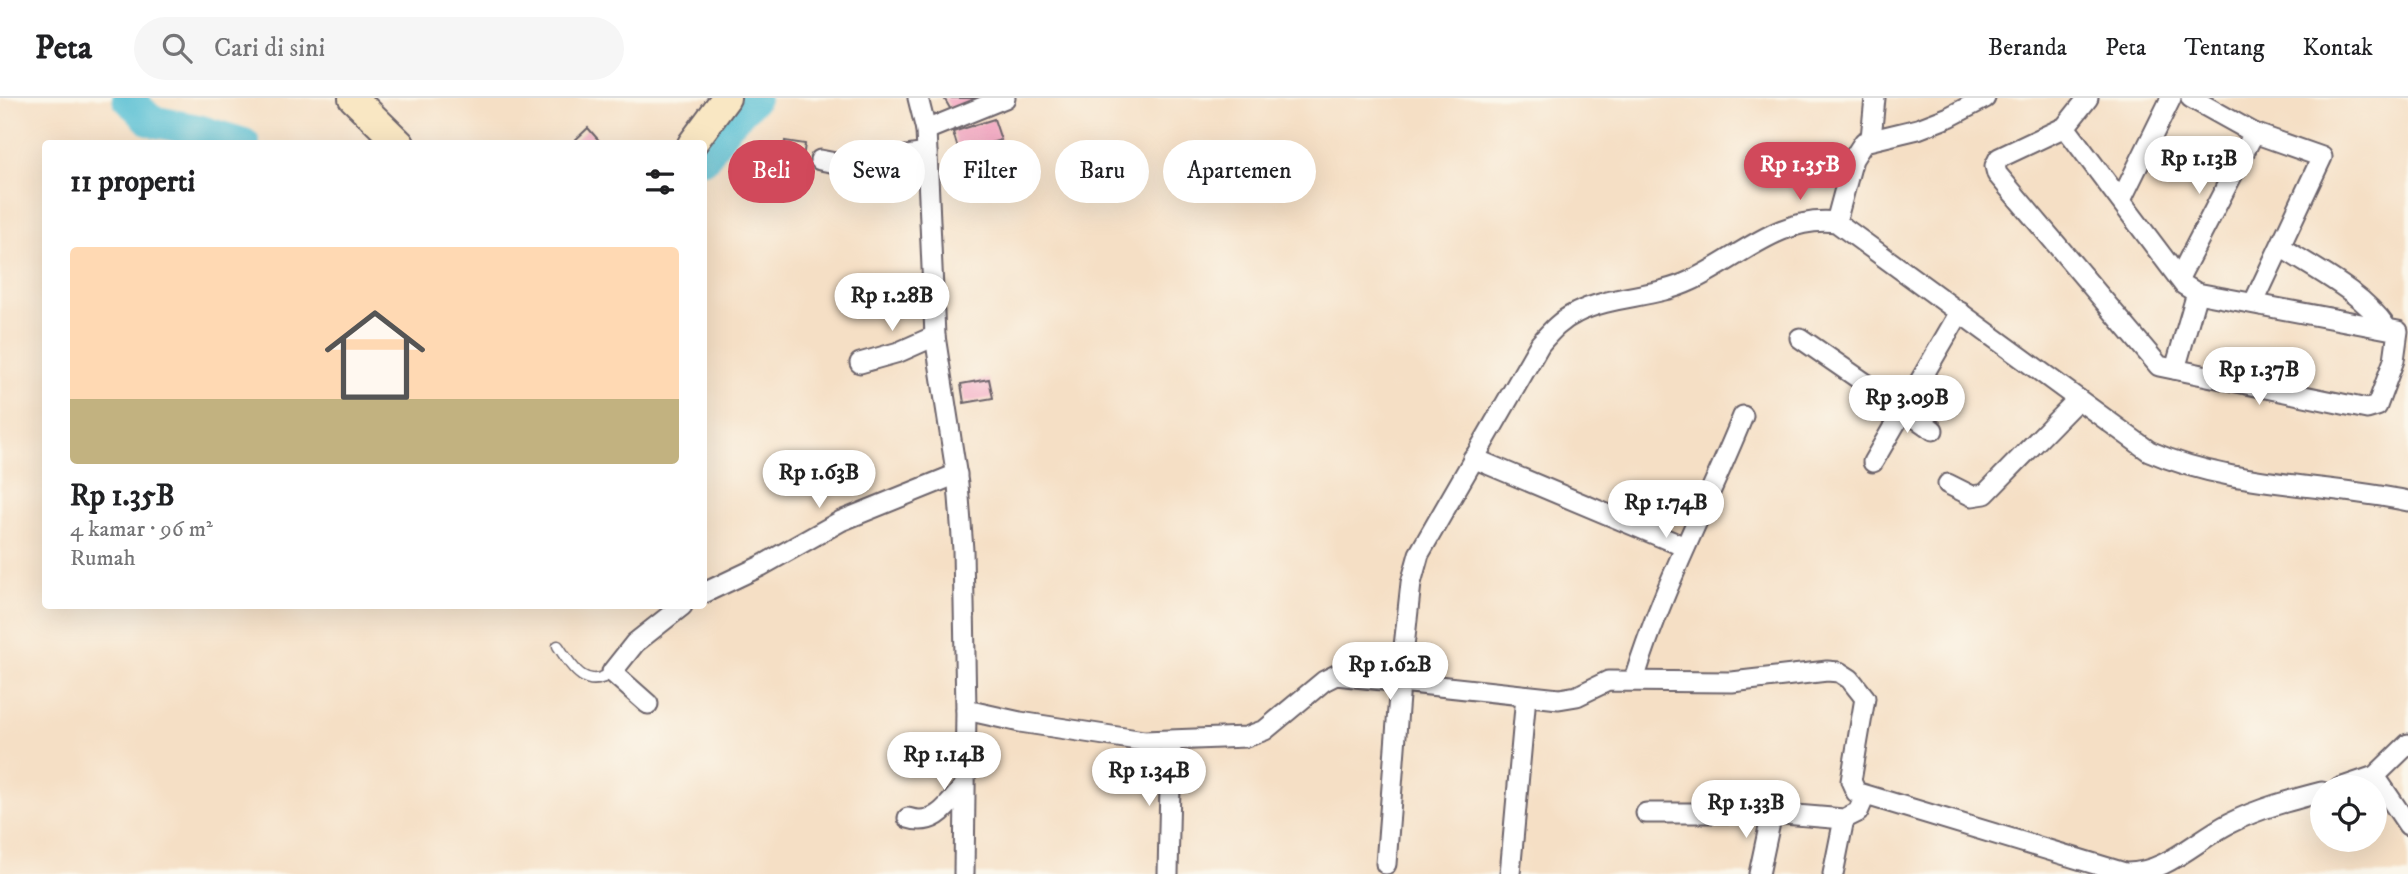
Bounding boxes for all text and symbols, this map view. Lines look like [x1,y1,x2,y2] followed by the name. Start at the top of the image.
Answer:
[134,17,624,80] search box
[35,28,92,69] text: Peta
[158,29,196,67] icon: search
[214,32,325,65] text: Cari di sini
[1988,33,2067,63] text: Beranda
[2105,33,2146,63] text: Peta
[2184,33,2265,63] text: Tentang
[2303,33,2373,63] text: Kontak
[2127,136,2271,196] pin: Rp 1.13B
[728,140,815,203] chip: Beli
[829,140,925,203] chip: Sewa
[939,140,1041,203] chip: Filter
[1055,140,1149,203] chip: Baru
[1163,140,1316,203] chip: Apartemen
[1728,142,1872,202] pin: Rp 1.35B
[2160,144,2238,173] text: Rp 1.13B
[1760,150,1840,179] text: Rp 1.35B
[641,163,679,201] icon: filters
[70,164,195,201] text: 11 properti
[820,274,964,333] pin: Rp 1.28B
[850,281,934,310] text: Rp 1.28B
[312,292,438,418] icon: home
[2187,348,2331,407] pin: Rp 1.37B
[2219,355,2299,384] text: Rp 1.37B
[1835,376,1979,435] pin: Rp 3.09B
[1865,383,1949,412] text: Rp 3.09B
[747,450,891,510] pin: Rp 1.63B
[779,458,859,487] text: Rp 1.63B
[70,478,175,515] text: Rp 1.35B
[1594,480,1738,540] pin: Rp 1.74B
[1624,488,1708,517] text: Rp 1.74B
[70,515,213,544] text: 4 kamar · 96 m²
[70,544,136,573] text: Rumah
[1318,642,1462,702] pin: Rp 1.62B
[1348,650,1432,679] text: Rp 1.62B
[872,732,1016,792] pin: Rp 1.14B
[903,740,985,769] text: Rp 1.14B
[1077,748,1221,808] pin: Rp 1.34B
[1108,756,1190,785] text: Rp 1.34B
[2310,775,2387,852] map controls
[2310,775,2387,852] button: locate
[1674,780,1818,840] pin: Rp 1.33B
[1707,788,1785,817] text: Rp 1.33B

